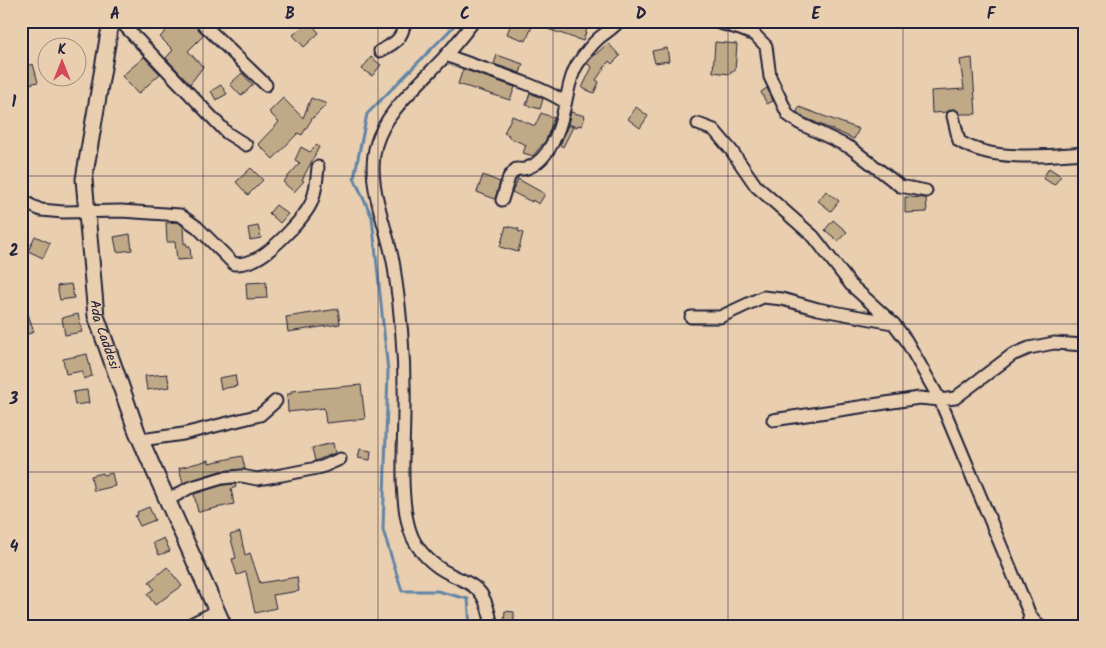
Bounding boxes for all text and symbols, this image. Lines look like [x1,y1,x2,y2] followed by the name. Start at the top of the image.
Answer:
[110,2,120,27] text: A
[285,2,295,27] text: B
[460,2,470,27] text: C
[636,2,647,27] text: D
[812,2,822,27] text: E
[987,2,997,27] text: F
[38,38,88,88] north arrow
[58,39,67,61] text: K
[12,90,17,115] text: 1
[9,239,19,264] text: 2
[84,299,125,373] street label: Ada Caddesi
[9,387,19,412] text: 3
[10,535,19,560] text: 4

